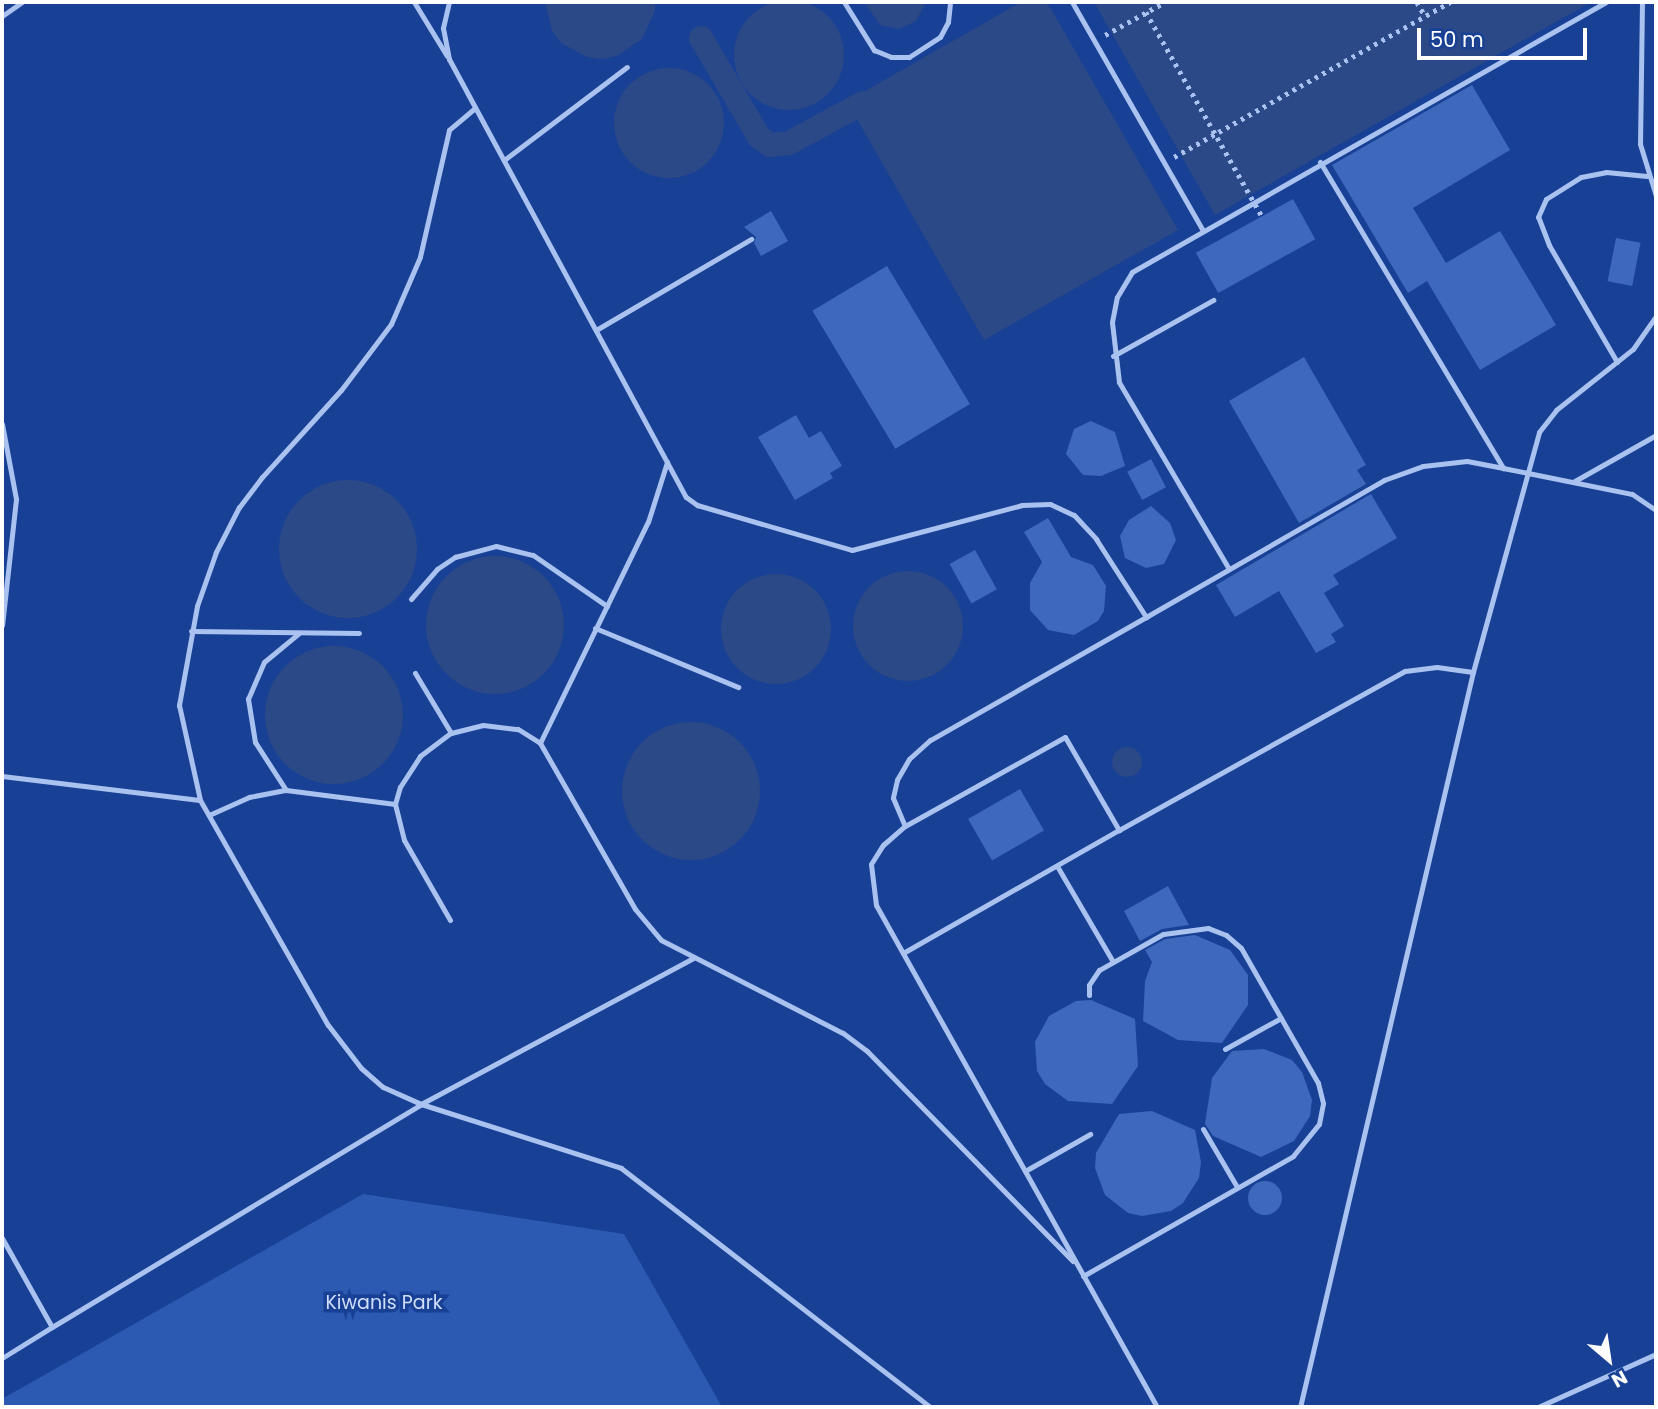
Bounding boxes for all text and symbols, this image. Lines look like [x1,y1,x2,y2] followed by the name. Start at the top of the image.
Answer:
[1420,14,1590,58] scale bar
[1430,25,1484,54] text: 50 m
[325,1292,443,1314] park label: Kiwanis Park
[1574,1325,1644,1395] north arrow
[1607,1364,1632,1394] text: N

